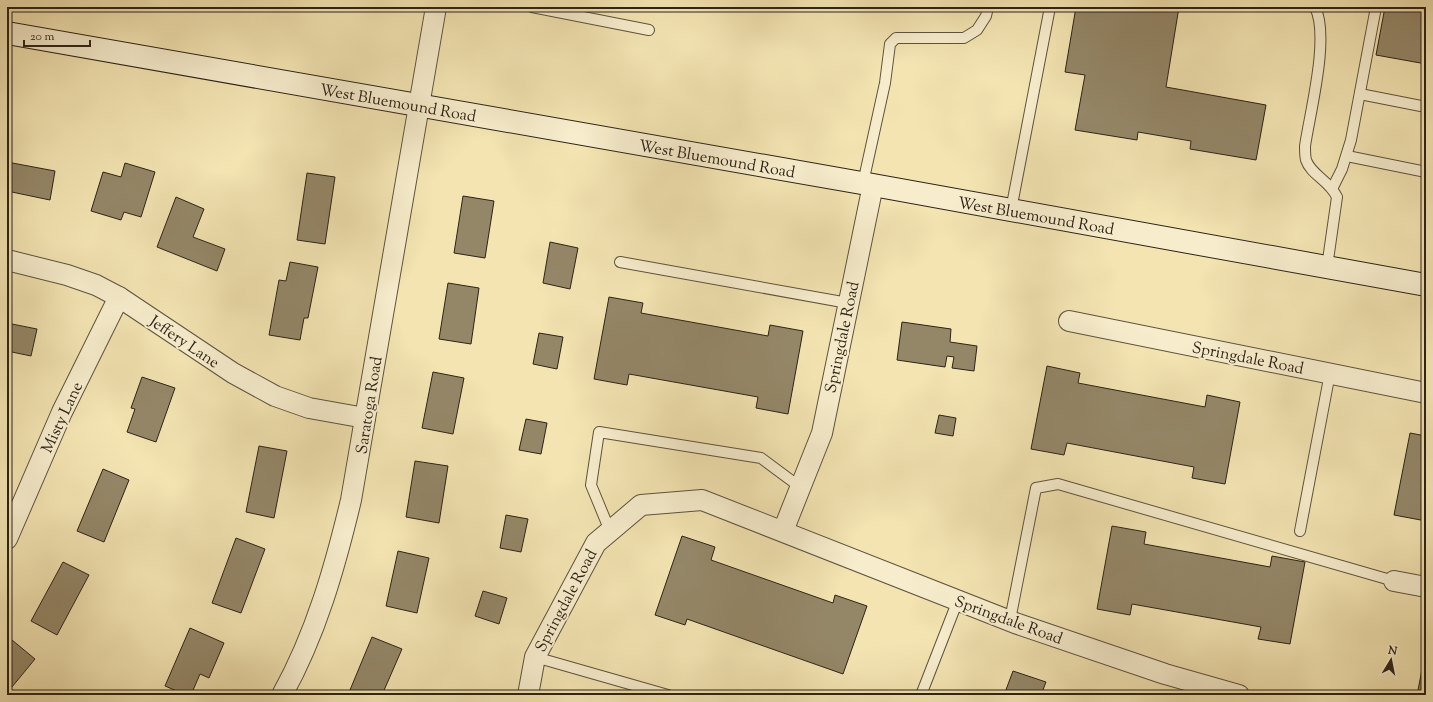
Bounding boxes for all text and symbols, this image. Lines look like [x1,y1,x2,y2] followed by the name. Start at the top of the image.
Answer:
[24,22,90,48] scale bar
[30,28,55,46] text: 20 m
[317,79,478,130] street label: West Bluemound Road
[636,135,797,186] street label: West Bluemound Road
[955,192,1116,243] street label: West Bluemound Road
[820,280,866,395] street label: Springdale Road
[143,311,223,375] street label: Jeffery Lane
[1190,337,1305,382] street label: Springdale Road
[351,355,390,456] street label: Saratoga Road
[37,379,90,457] street label: Misty Lane
[530,546,604,657] street label: Springdale Road
[951,591,1065,652] street label: Springdale Road
[1371,640,1411,680] north arrow
[1386,642,1398,660] text: N

